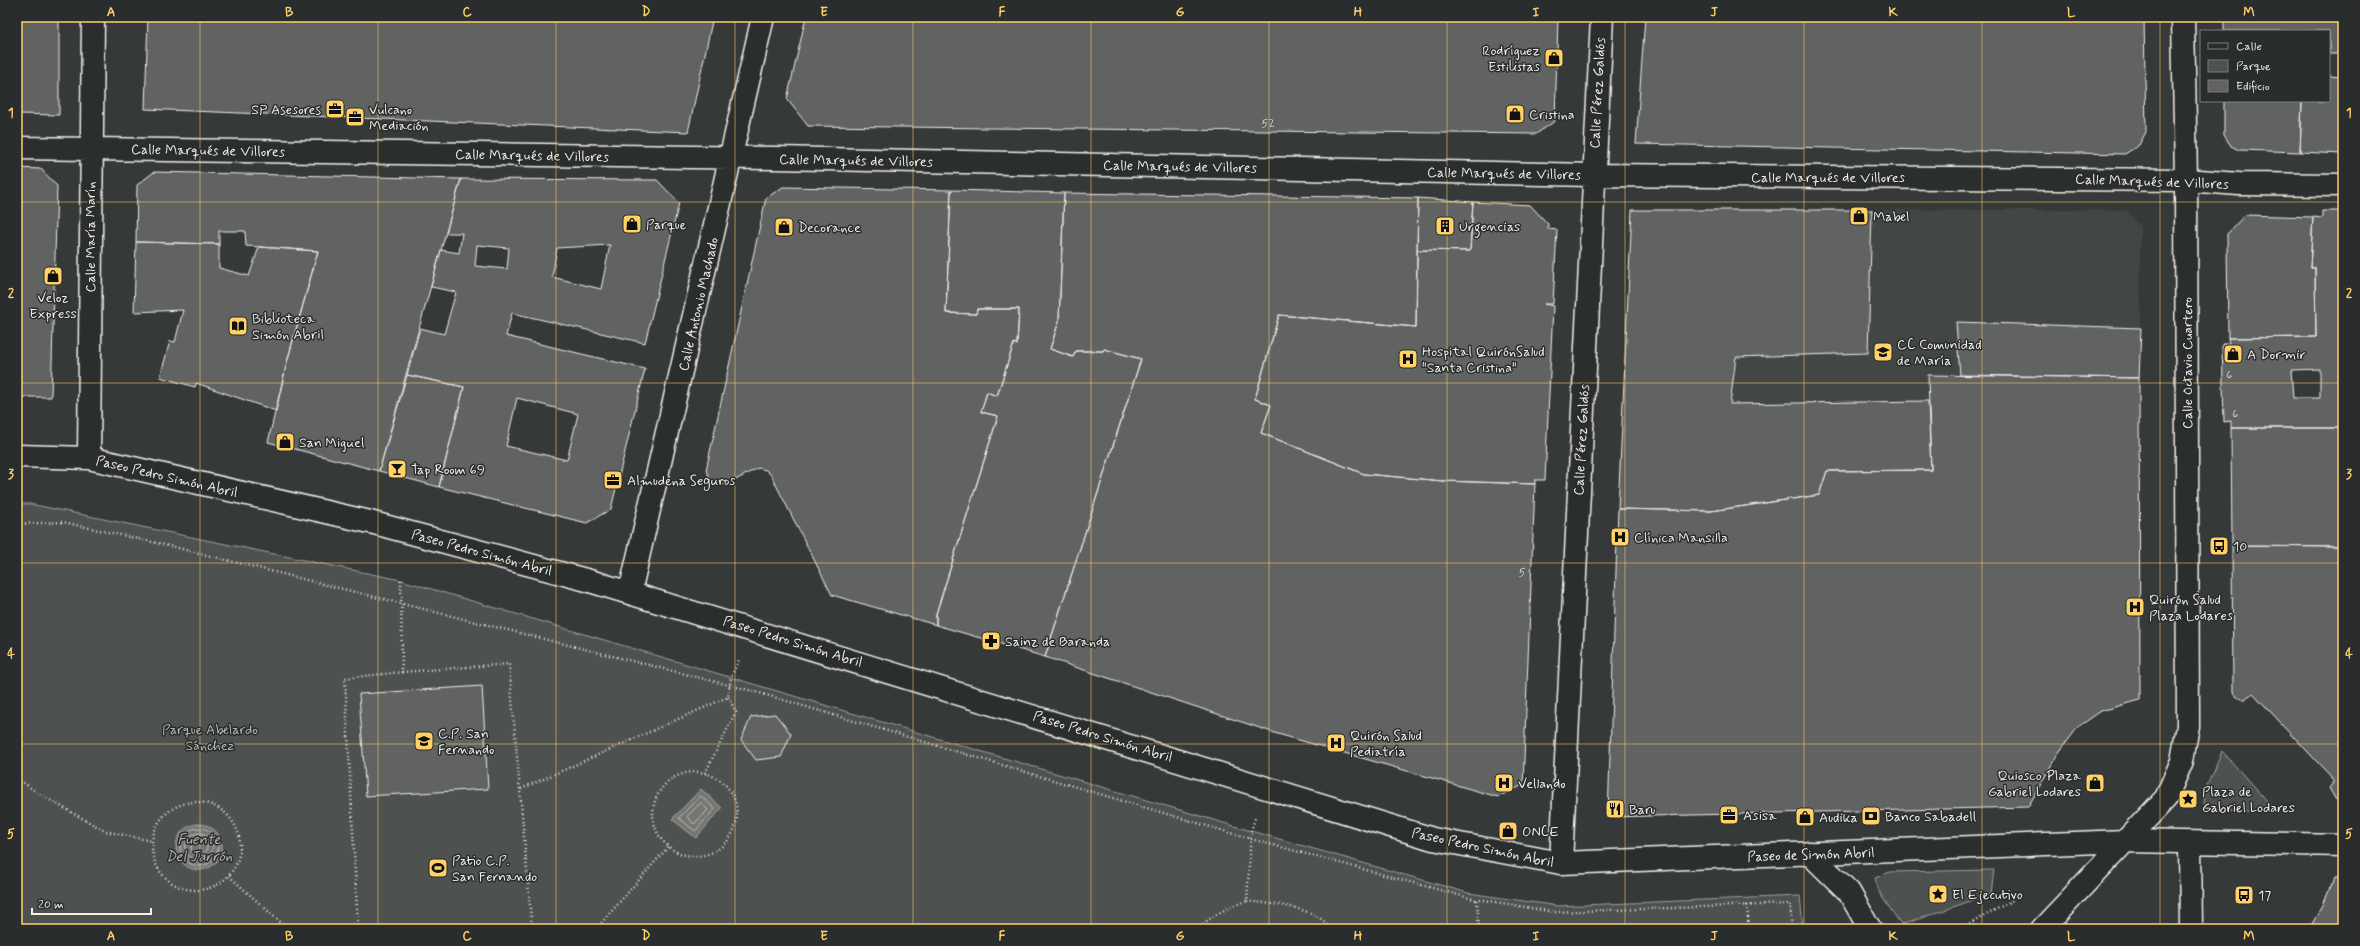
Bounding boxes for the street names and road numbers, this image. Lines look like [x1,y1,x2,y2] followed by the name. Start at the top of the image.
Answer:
[1586,37,1610,149] street label: Calle Pérez Galdós
[131,141,285,161] street label: Calle Marqués de Villores
[455,146,609,166] street label: Calle Marqués de Villores
[779,151,933,171] street label: Calle Marqués de Villores
[1103,157,1257,177] street label: Calle Marqués de Villores
[1427,164,1581,184] street label: Calle Marqués de Villores
[1751,169,1905,187] street label: Calle Marqués de Villores
[2075,170,2229,194] street label: Calle Marqués de Villores
[82,181,100,293] street label: Calle María Marín
[675,235,723,373] street label: Calle Antonio Machado
[2179,297,2197,429] street label: Calle Octavio Cuartero
[1570,384,1594,496] street label: Calle Pérez Galdós
[94,452,239,502] street label: Paseo Pedro Simón Abril
[409,526,554,580] street label: Paseo Pedro Simón Abril
[721,612,865,672] street label: Paseo Pedro Simón Abril
[1031,707,1175,767] street label: Paseo Pedro Simón Abril
[1410,824,1556,872] street label: Paseo Pedro Simón Abril
[1747,844,1875,866] street label: Paseo de Simón Abril

